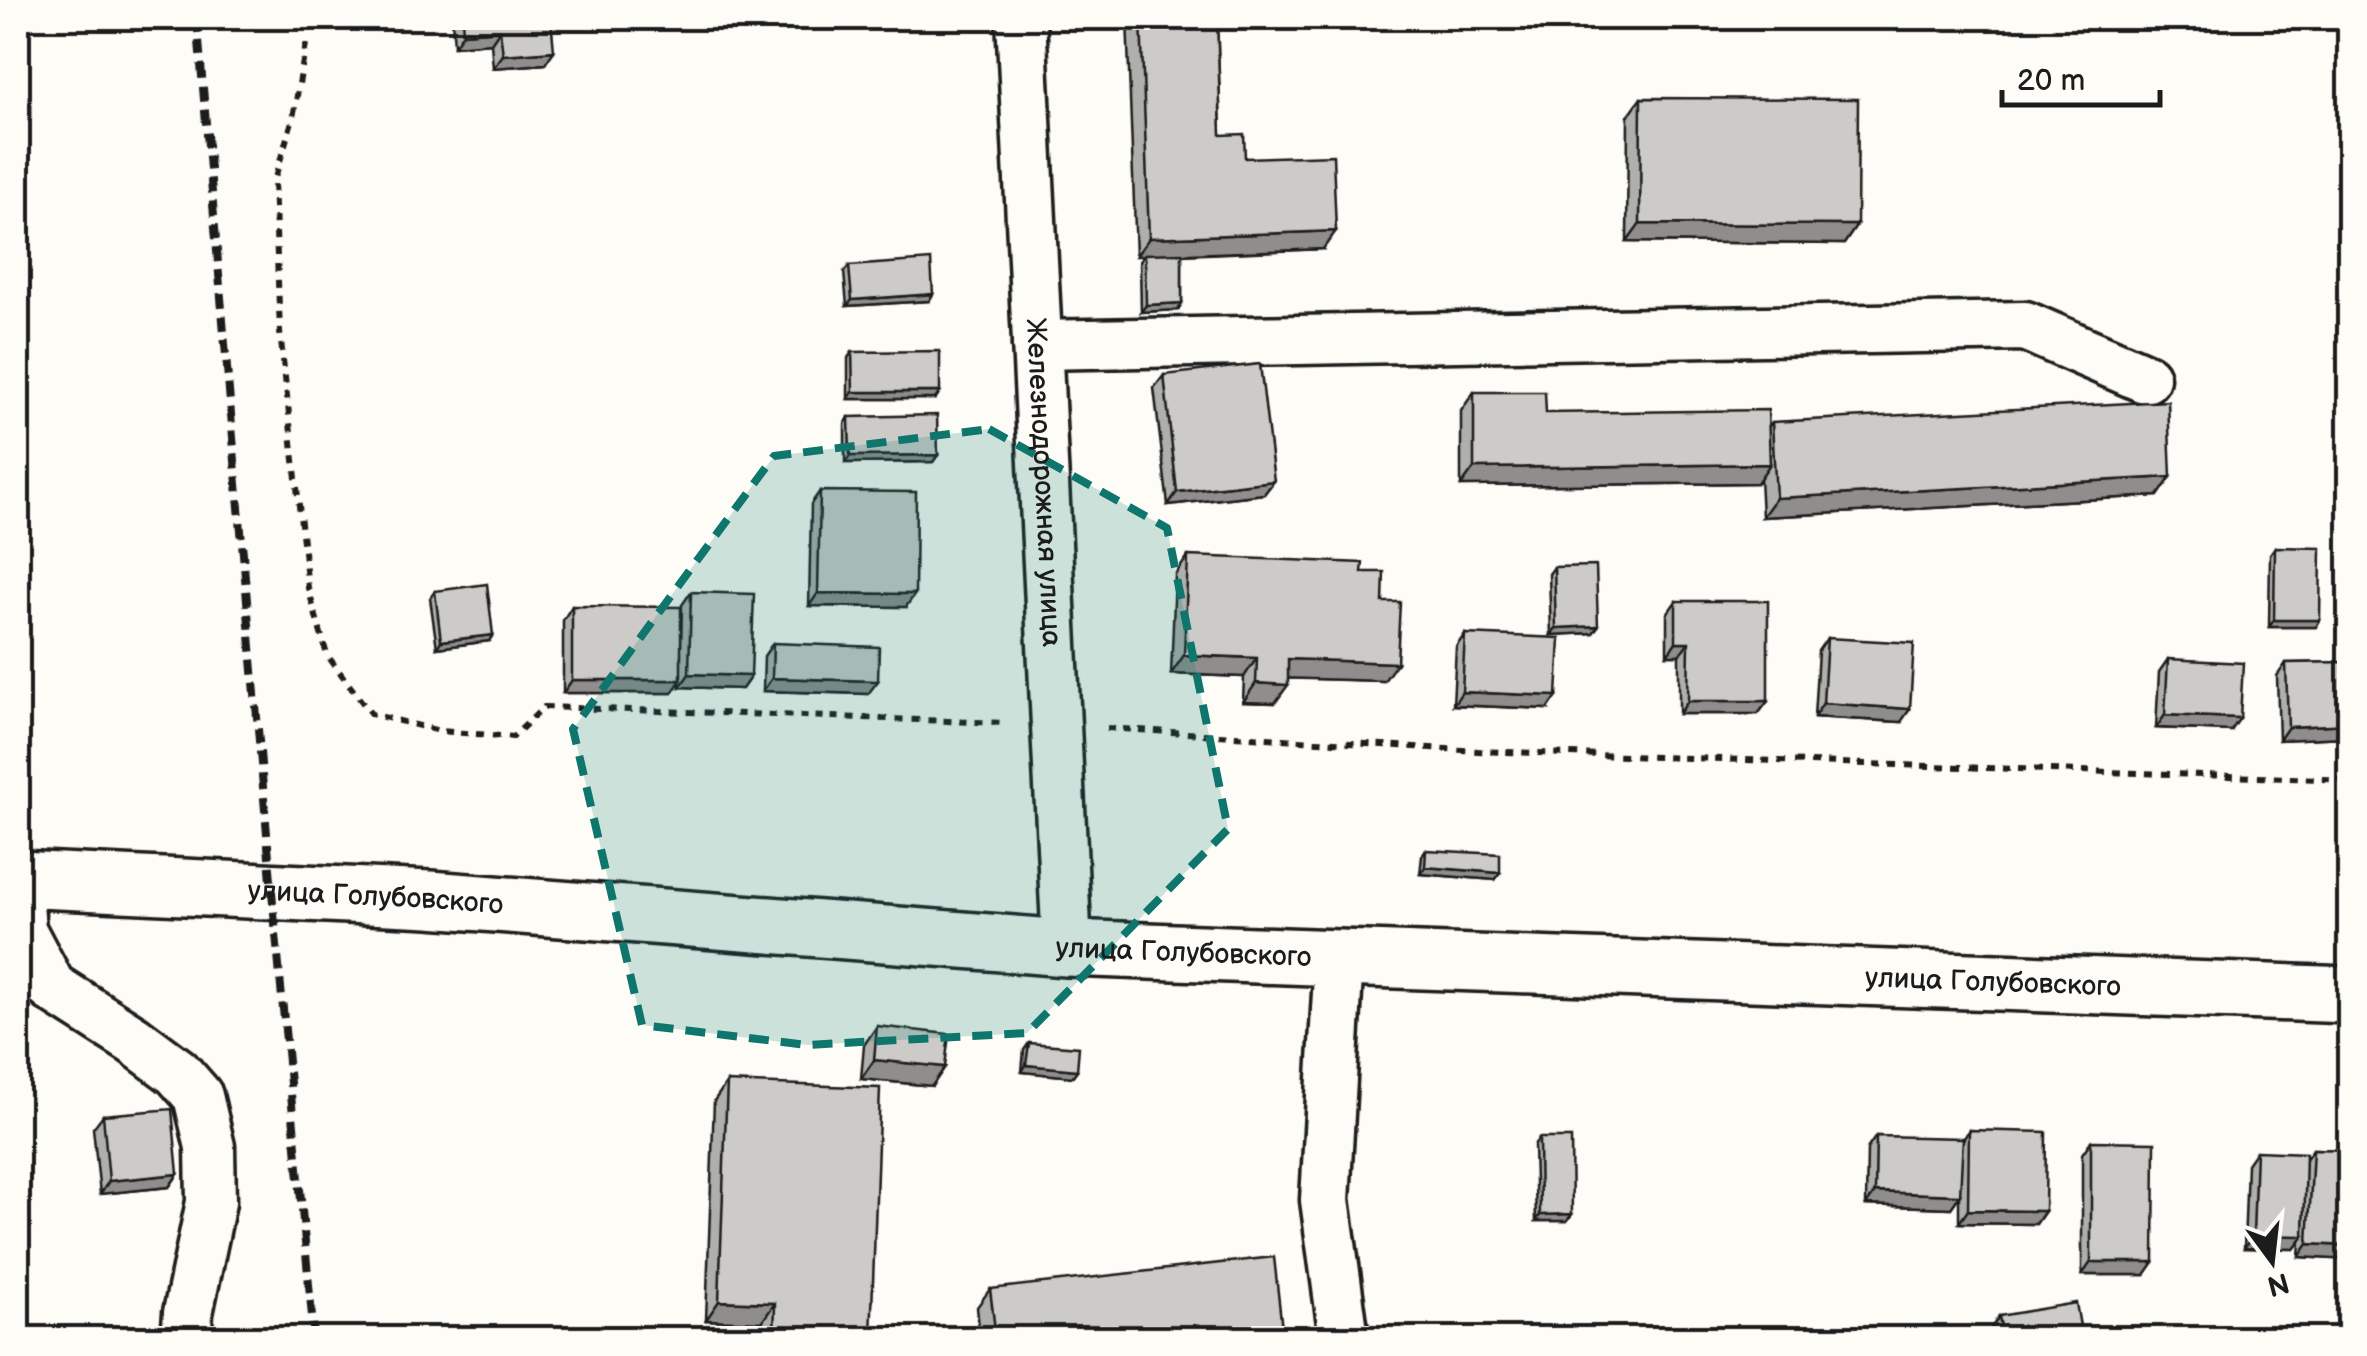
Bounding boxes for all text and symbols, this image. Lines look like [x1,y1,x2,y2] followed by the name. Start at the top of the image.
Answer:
[2002,45,2160,107] scale bar
[2017,63,2085,99] text: 20 m
[1019,317,1069,648] street label: Железнодорожная улица
[247,874,505,921] street label: улица Голубовского
[1054,931,1312,973] street label: улица Голубовского
[1864,961,2122,1003] street label: улица Голубовского
[2222,1211,2322,1311] north arrow
[2264,1265,2293,1302] text: N

